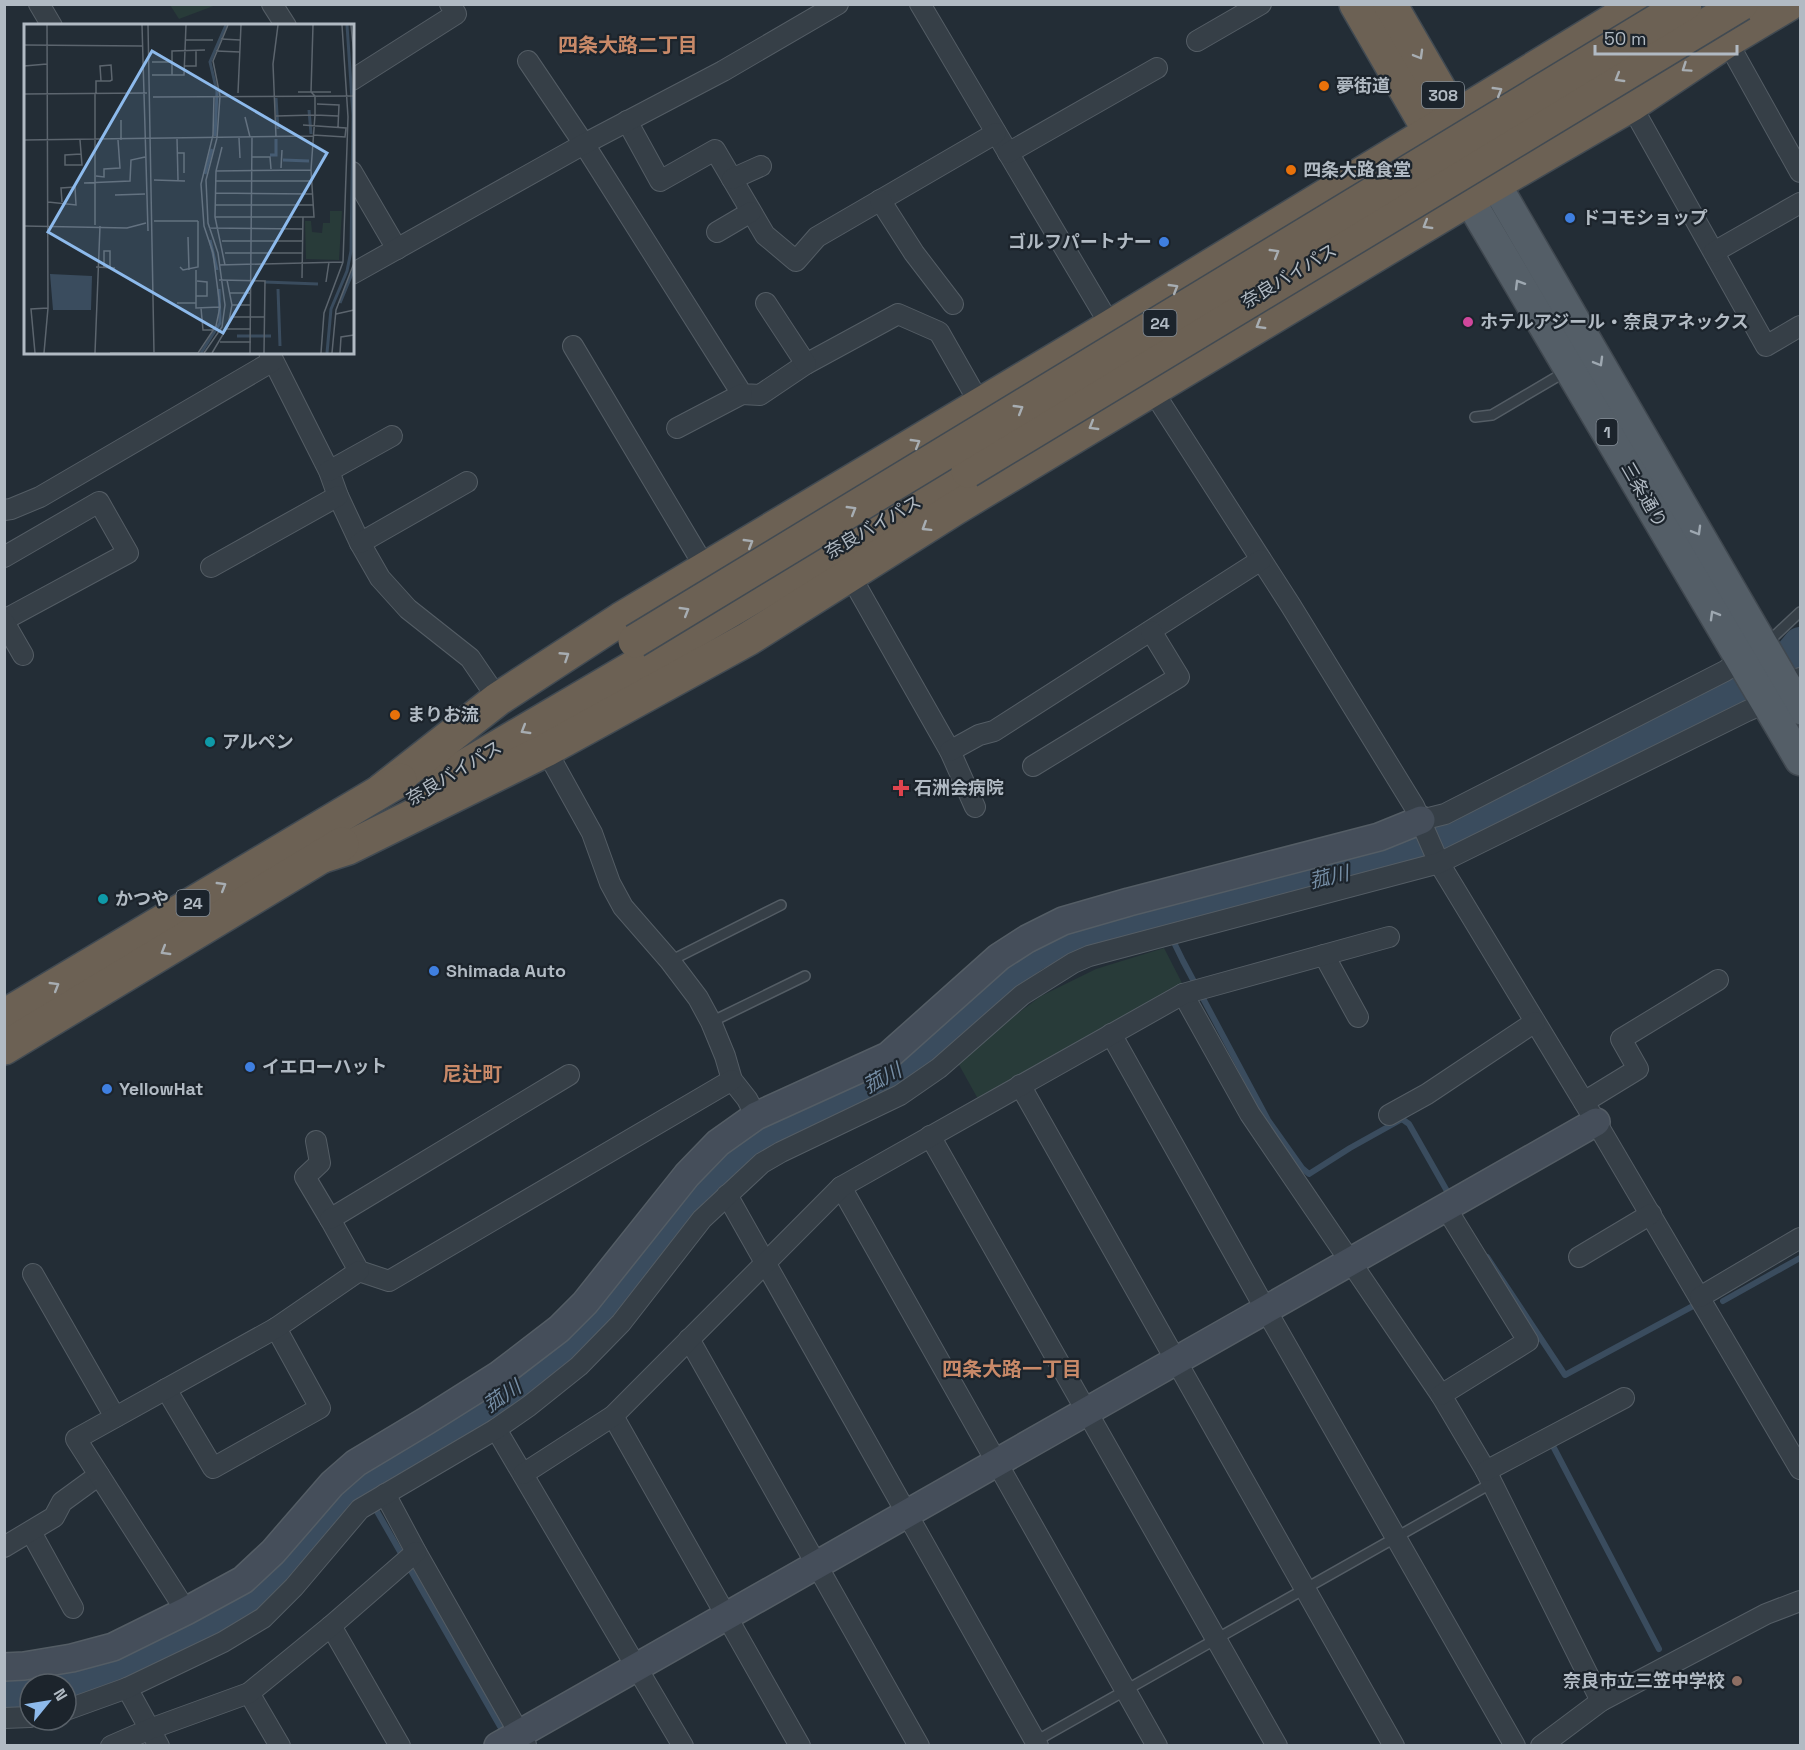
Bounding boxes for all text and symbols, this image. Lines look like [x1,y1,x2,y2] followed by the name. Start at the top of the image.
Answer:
[1595,18,1738,56] scale bar
[24,24,354,354] inset map
[1604,27,1646,50] text: 50 m
[558,32,698,58] district label: 四条大路二丁目
[1412,49,1424,59] one-way arrow
[1682,61,1692,73] one-way arrow
[1615,70,1625,82] one-way arrow
[1336,74,1390,97] place label: 夢街道
[1317,79,1331,93] marker: 夢街道
[1422,82,1464,108] road number: 308
[1492,87,1502,98] one-way arrow
[1303,158,1411,181] place label: 四条大路食堂
[1284,163,1298,177] marker: 四条大路食堂
[1582,206,1708,229] place label: ドコモショップ
[1563,211,1577,225] marker: ドコモショップ
[1423,217,1433,229] one-way arrow
[1008,230,1152,253] place label: ゴルフパートナー
[1157,235,1171,249] marker: ゴルフパートナー
[1237,238,1341,313] street label: 奈良バイパス
[1269,249,1279,261] one-way arrow
[1515,280,1527,290] one-way arrow
[1168,284,1178,296] one-way arrow
[1144,310,1176,336] road number: 24
[1480,310,1749,333] place label: ホテルアジール・奈良アネックス
[1461,315,1475,329] marker: ホテルアジール・奈良アネックス
[1256,318,1266,330] one-way arrow
[1592,356,1603,366] one-way arrow
[1013,404,1023,416] one-way arrow
[1089,419,1099,430] one-way arrow
[1596,419,1618,445] road number: 1
[910,438,920,450] one-way arrow
[1616,458,1672,532] street label: 三条通り
[820,490,925,563] street label: 奈良バイパス
[846,505,856,517] one-way arrow
[922,520,932,532] one-way arrow
[1690,525,1701,535] one-way arrow
[743,538,753,550] one-way arrow
[679,606,689,618] one-way arrow
[1710,611,1721,621] one-way arrow
[559,651,569,663] one-way arrow
[407,703,479,726] place label: まりお流
[388,708,402,722] marker: まりお流
[521,723,531,735] one-way arrow
[222,730,294,753] place label: アルペン
[203,735,217,749] marker: アルペン
[402,735,506,810] street label: 奈良バイパス
[914,776,1004,799] place label: 石洲会病院
[892,779,910,797] marker: 石洲会病院
[1307,859,1353,894] water label: 菰川
[216,881,226,893] one-way arrow
[115,887,169,910] place label: かつや
[176,890,210,916] road number: 24
[96,892,110,906] marker: かつや
[161,944,171,956] one-way arrow
[446,959,566,982] place label: Shimada Auto
[427,964,441,978] marker: Shimada Auto
[49,981,59,993] one-way arrow
[262,1055,387,1078] place label: イエローハット
[858,1056,908,1099] water label: 菰川
[243,1060,257,1074] marker: イエローハット
[442,1061,502,1087] district label: 尼辻町
[119,1077,203,1100] place label: YellowHat
[100,1082,114,1096] marker: YellowHat
[942,1356,1082,1382] district label: 四条大路一丁目
[478,1373,528,1418] water label: 菰川
[1563,1669,1725,1692] place label: 奈良市立三笠中学校
[18,1672,78,1732] north arrow
[1730,1674,1744,1688] marker: 奈良市立三笠中学校
[49,1685,72,1705] text: N

